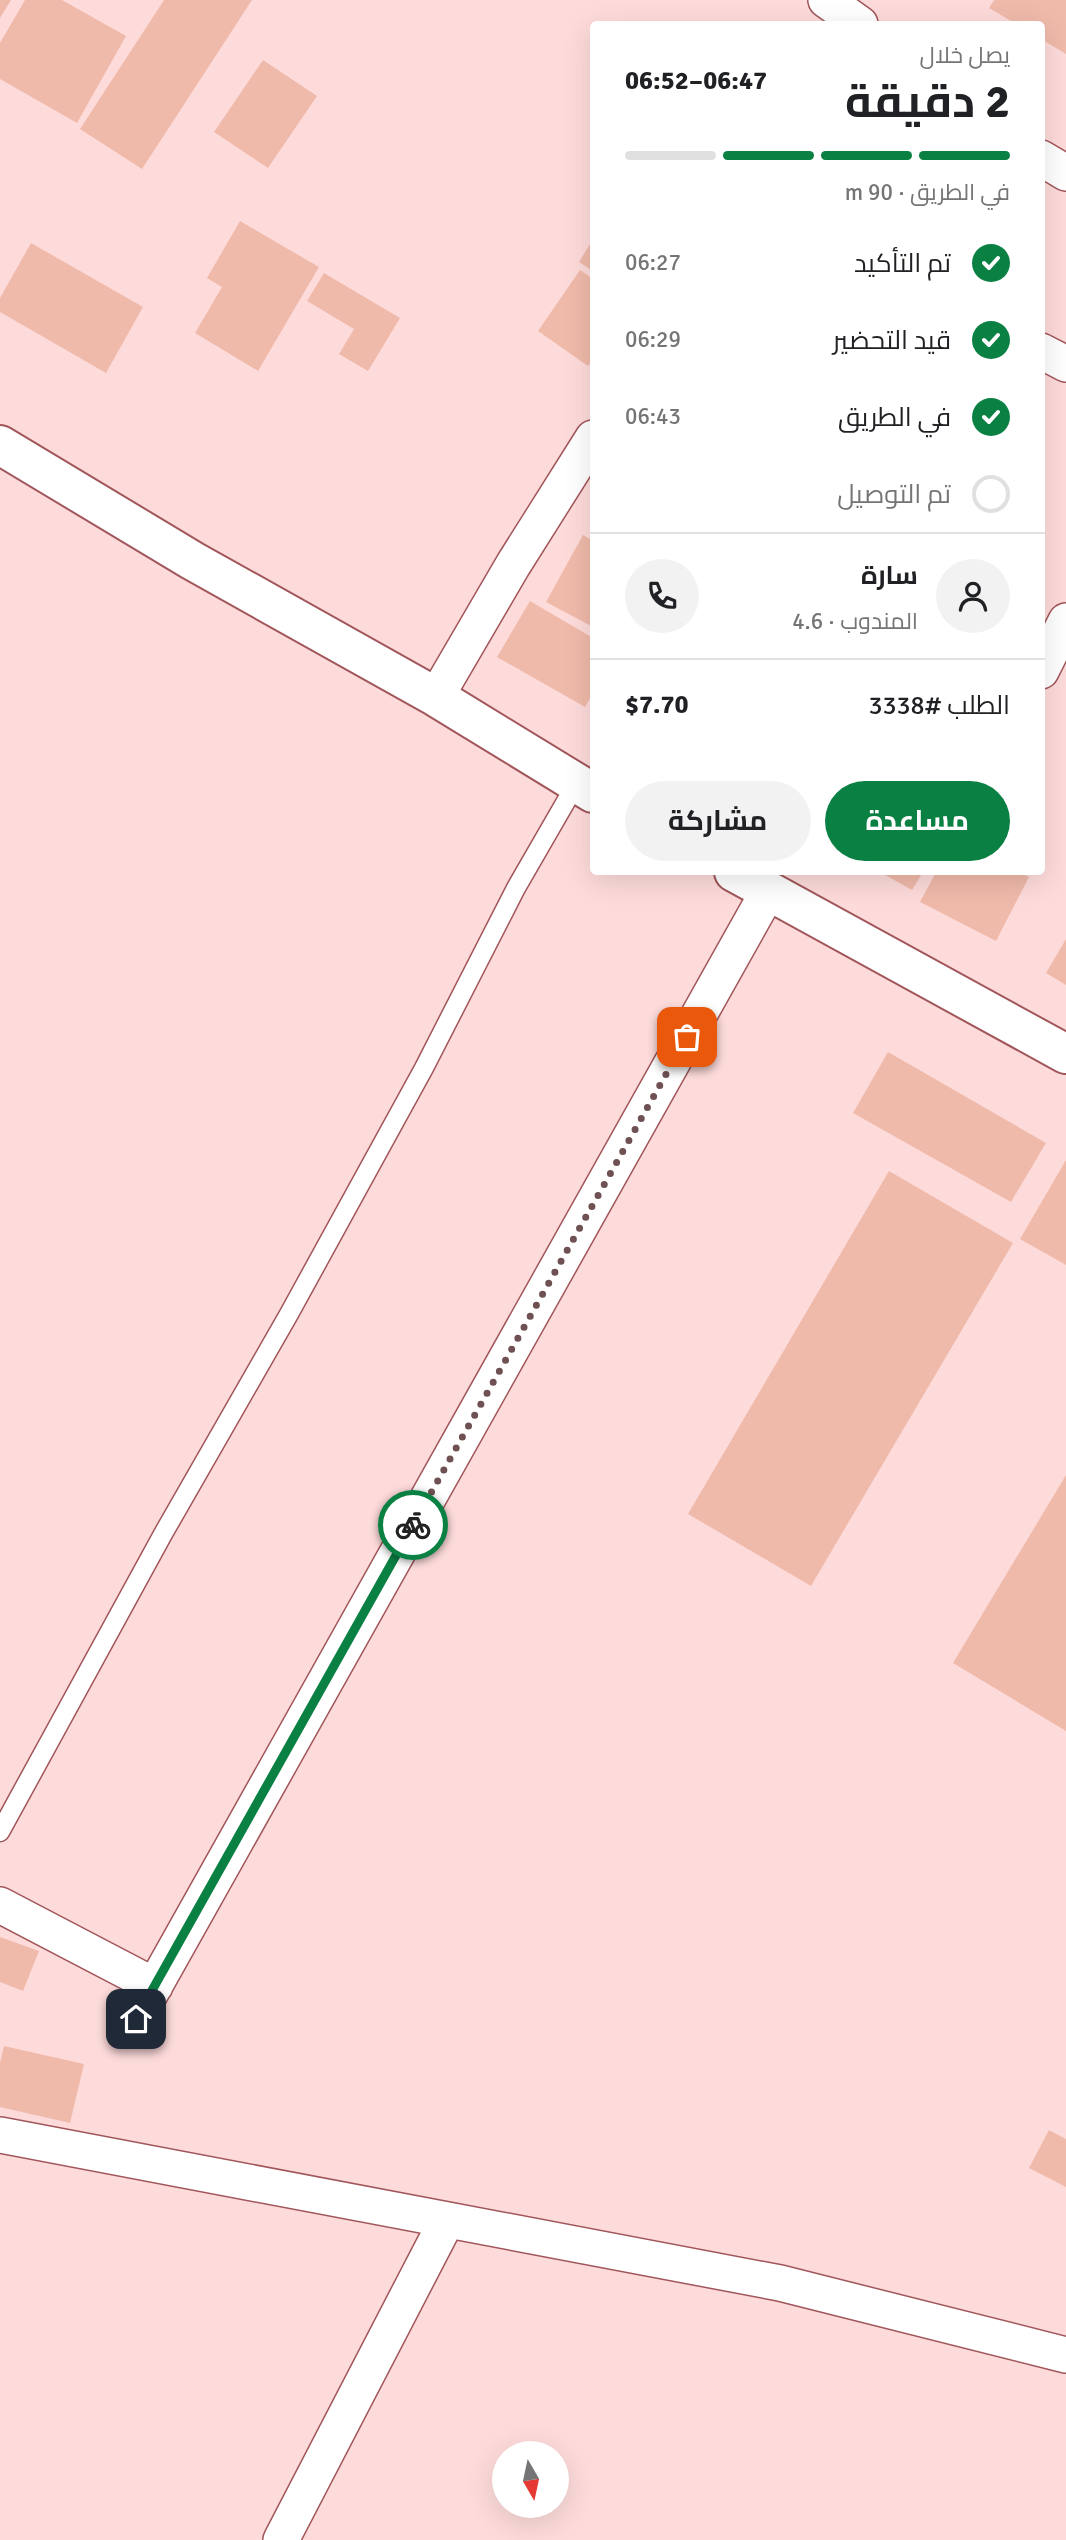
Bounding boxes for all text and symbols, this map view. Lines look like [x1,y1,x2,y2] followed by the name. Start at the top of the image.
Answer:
[920,41,1010,70] text: يصل خلال
[625,65,767,97] text: 06:47–06:52
[845,74,1010,130] text: 2 دقيقة
[845,178,1010,207] text: في الطريق · 90 m
[972,244,1010,282] icon: check
[625,248,681,277] text: 06:27
[854,248,951,280] text: تم التأكيد
[972,321,1010,359] icon: check
[625,325,681,354] text: 06:29
[833,325,951,357] text: قيد التحضير
[972,398,1010,436] icon: check
[625,402,681,431] text: 06:43
[838,402,951,434] text: في الطريق
[837,479,951,511] text: تم التوصيل
[625,559,699,633] button: phone
[936,559,1010,633] button: person
[861,560,918,592] text: سارة
[792,607,918,636] text: المندوب · 4.6
[625,689,689,721] text: $7.70
[868,690,1010,722] text: الطلب #3338
[625,781,811,861] button: مشاركة
[825,781,1010,861] button: مساعدة
[657,1007,717,1067] pin
[668,1018,706,1056] icon: bag
[378,1490,448,1560] courier
[394,1506,432,1544] icon: bike
[106,1989,166,2049] pin
[117,2000,155,2038] icon: home
[492,2441,569,2518] north arrow
[492,2441,569,2518] map controls

